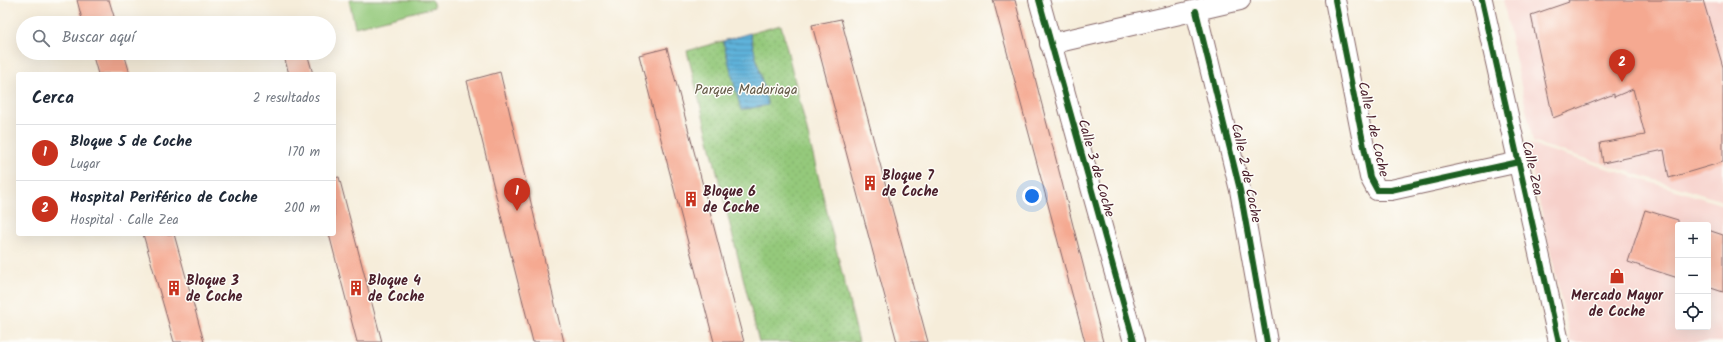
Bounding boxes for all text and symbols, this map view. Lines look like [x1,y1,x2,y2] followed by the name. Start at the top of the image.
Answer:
[16,16,336,60] search box
[62,26,135,50] text: Buscar aquí
[30,27,52,49] icon: search
[1609,49,1635,82] pin: 2
[695,79,798,101] park label: Parque Madariaga
[1351,79,1395,180] street label: Calle 1 de Coche
[32,85,74,112] text: Cerca
[253,88,320,109] text: 2 resultados
[1072,117,1121,221] street label: Calle 3 de Coche
[1225,121,1267,226] street label: Calle 2 de Coche
[70,130,192,154] text: Bloque 5 de Coche
[1515,139,1549,198] street label: Calle Zea
[43,142,47,163] text: 1
[288,142,320,163] text: 170 m
[70,154,100,175] text: Lugar
[882,165,939,203] place label: Bloque 7 de Coche
[861,174,879,192] building icon: Bloque 7 de Coche
[504,178,530,211] pin: 1
[703,181,760,219] place label: Bloque 6 de Coche
[70,186,258,210] text: Hospital Periférico de Coche
[1022,186,1042,206] your location
[682,190,700,208] building icon: Bloque 6 de Coche
[41,198,49,219] text: 2
[284,198,320,219] text: 200 m
[70,210,179,231] text: Hospital · Calle Zea
[1675,222,1711,330] map controls
[1675,222,1711,258] button: +
[1675,258,1711,294] button: −
[1608,267,1626,285] shop icon: Mercado Mayor de Coche
[186,270,243,308] place label: Bloque 3 de Coche
[368,270,425,308] place label: Bloque 4 de Coche
[165,279,183,297] building icon: Bloque 3 de Coche
[347,279,365,297] building icon: Bloque 4 de Coche
[1571,285,1664,323] place label: Mercado Mayor de Coche
[1675,294,1711,330] button: locate

